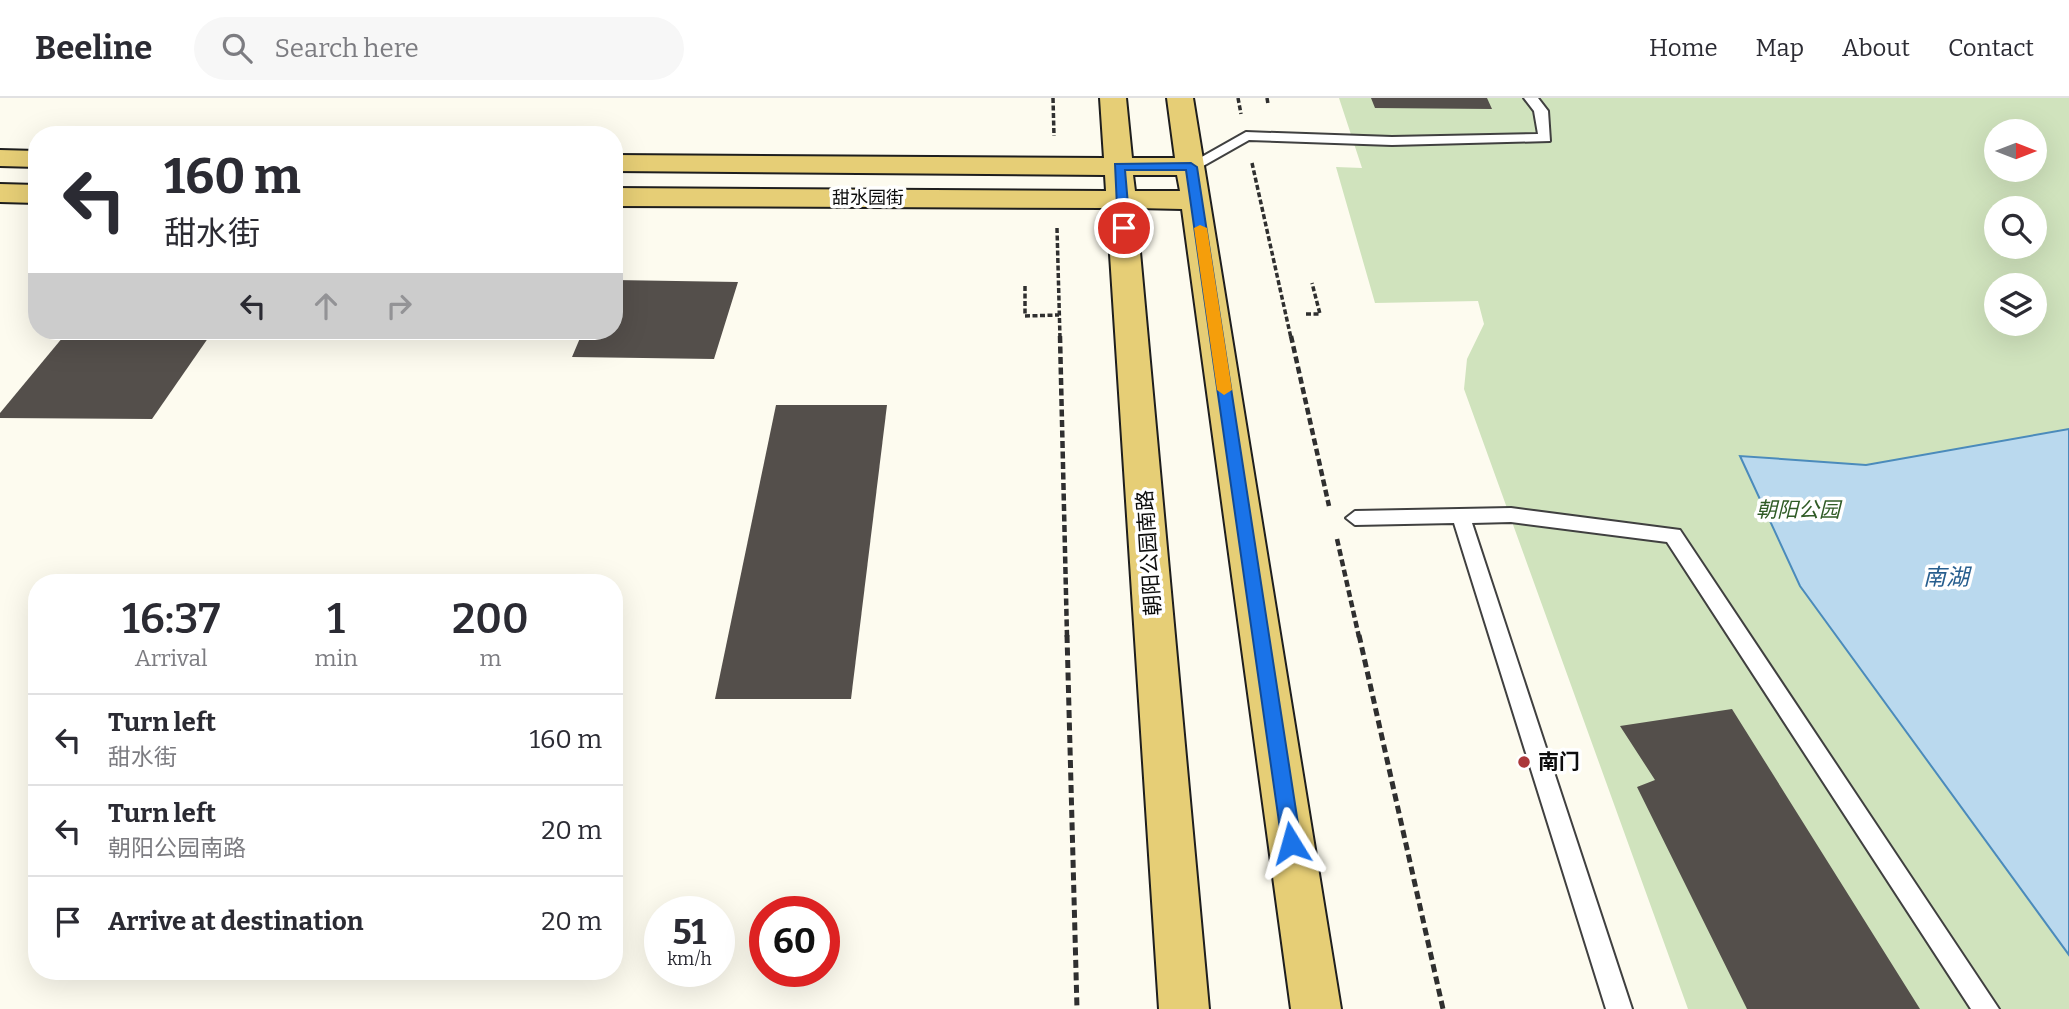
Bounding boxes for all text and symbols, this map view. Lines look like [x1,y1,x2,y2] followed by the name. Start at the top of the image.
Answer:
[194,17,684,80] search box
[35,28,152,68] text: Beeline
[218,29,256,67] icon: search
[274,33,419,64] text: Search here
[1649,34,1718,62] text: Home
[1756,34,1804,62] text: Map
[1842,34,1910,62] text: About
[1948,34,2034,62] text: Contact
[1984,119,2048,182] north arrow
[1984,119,2047,336] map controls
[164,147,301,206] text: 160 m
[49,154,140,245] icon: left
[832,187,904,209] street label: 甜水园街
[1984,196,2047,259] button: search
[1094,198,1154,258] pin
[1105,209,1143,247] icon: arrive
[164,214,260,252] text: 甜水街
[1984,273,2047,336] button: layers
[234,287,272,325] icon: left
[307,287,345,325] icon: ahead
[380,287,418,325] icon: right
[1132,489,1166,617] street label: 朝阳公园南路
[1756,497,1843,523] park label: 朝阳公园
[1923,563,1972,591] water label: 南湖
[122,594,220,644] text: 16:37
[327,594,345,644] text: 1
[452,594,529,644] text: 200
[135,644,208,672] text: Arrival
[314,644,358,672] text: min
[479,644,501,672] text: m
[108,707,216,738] text: Turn left
[49,721,87,759] icon: left
[530,724,602,755] text: 160 m
[108,743,177,771] text: 甜水街
[1538,749,1580,775] place label: 南门
[1516,754,1532,770] marker: 南门
[108,798,216,829] text: Turn left
[1254,806,1328,880] position arrow
[49,812,87,850] icon: left
[541,815,602,846] text: 20 m
[108,834,246,862] text: 朝阳公园南路
[749,896,840,987] speed limit sign: 60
[49,903,87,941] icon: arrive
[108,906,363,937] text: Arrive at destination
[541,906,602,937] text: 20 m
[673,911,706,953] text: 51
[667,948,712,970] text: km/h

